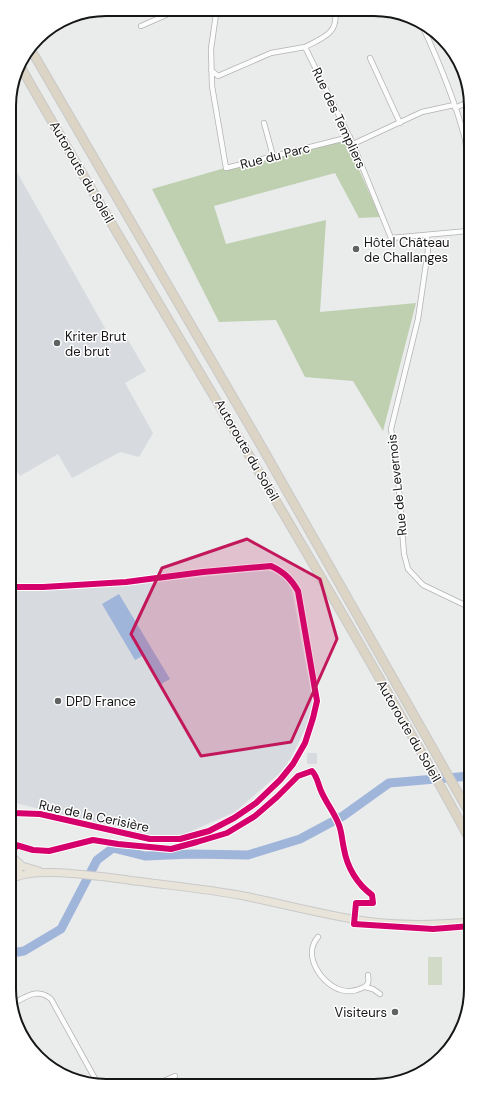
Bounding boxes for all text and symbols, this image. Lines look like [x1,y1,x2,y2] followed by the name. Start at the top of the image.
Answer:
[308,65,370,171] street label: Rue des Templiers
[46,118,118,226] street label: Autoroute du Soleil
[238,139,312,173] street label: Rue du Parc
[364,234,449,266] place label: Hôtel Château de Challanges
[351,244,361,254] marker: Hôtel Château de Challanges
[65,328,126,360] place label: Kriter Brut de brut
[52,338,62,348] marker: Kriter Brut de brut
[211,396,283,504] street label: Autoroute du Soleil
[383,433,411,537] street label: Rue de Levernois
[373,677,445,785] street label: Autoroute du Soleil
[66,693,136,710] place label: DPD France
[53,696,63,706] marker: DPD France
[37,796,151,836] street label: Rue de la Cerisière
[334,1004,387,1021] place label: Visiteurs
[390,1007,400,1017] marker: Visiteurs

